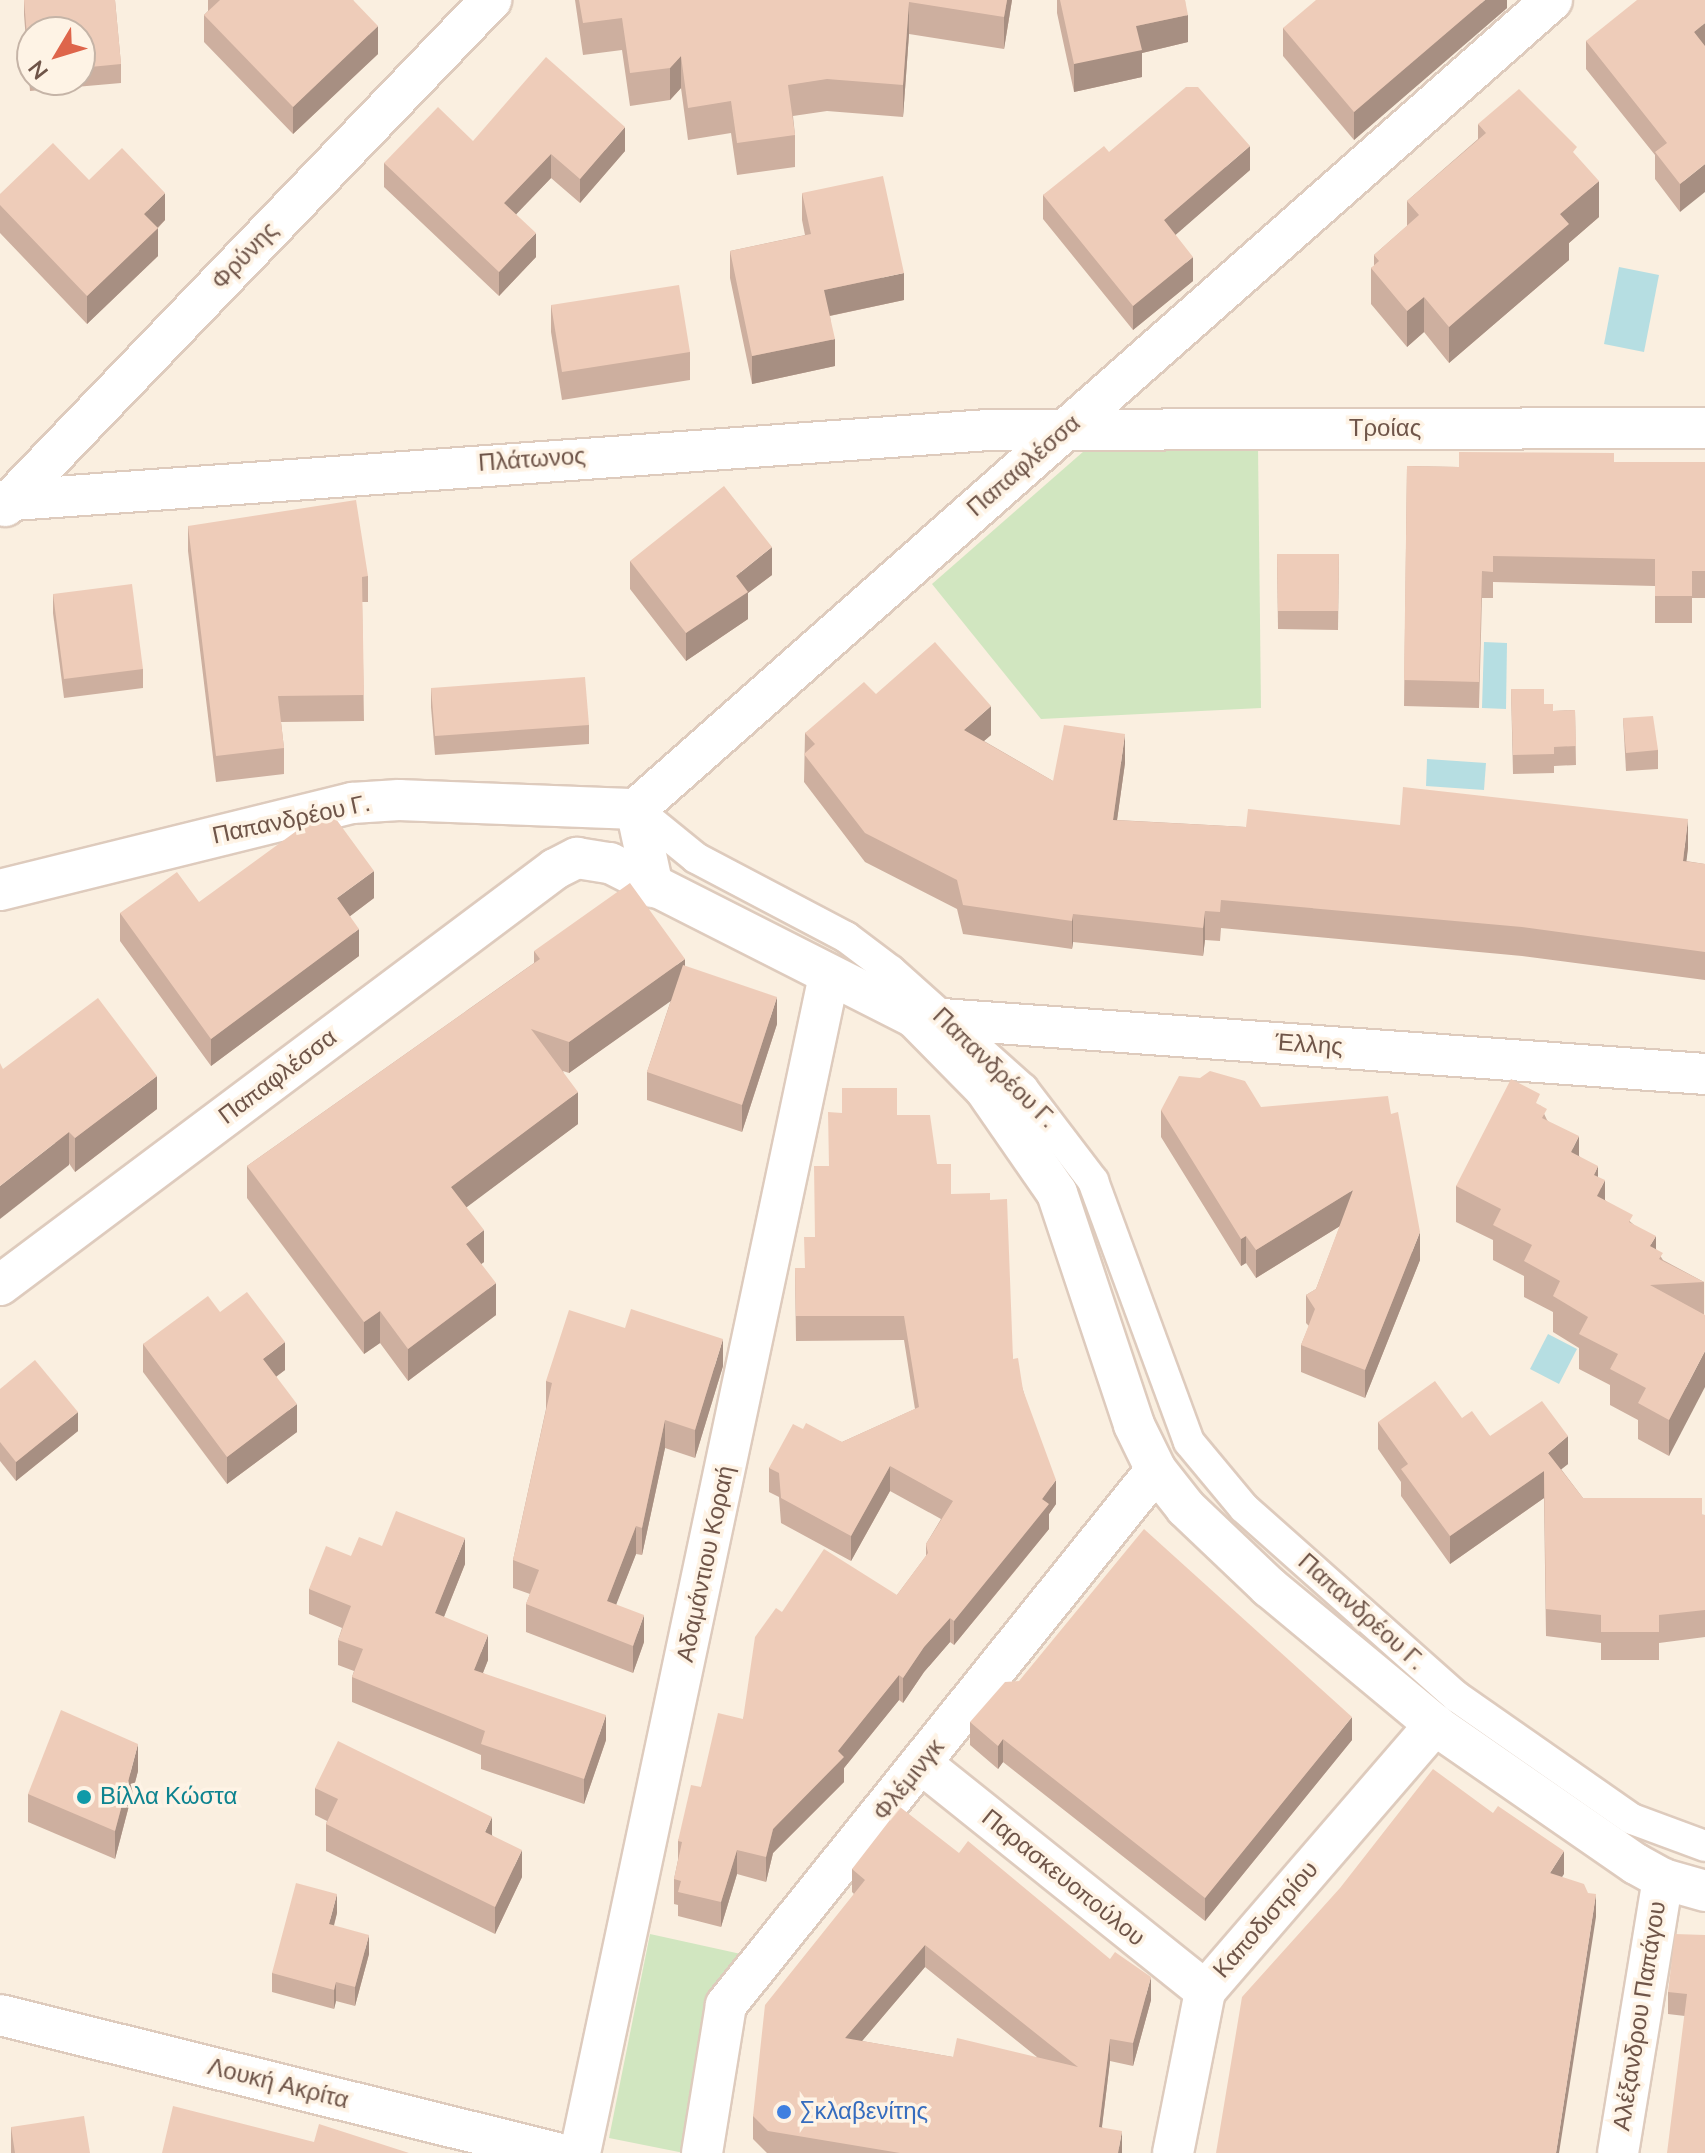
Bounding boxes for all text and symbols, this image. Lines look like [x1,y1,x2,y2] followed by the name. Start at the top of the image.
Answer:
[16,16,96,96] north arrow
[22,54,56,85] text: N
[206,216,284,296] street label: Φρύνης
[962,409,1086,523] street label: Παπαφλέσσα
[1349,415,1421,443] street label: Τροίας
[477,442,587,478] street label: Πλάτωνος
[210,789,372,851] street label: Παπανδρέου Γ.
[926,1002,1062,1134] street label: Παπανδρέου Γ.
[213,1023,343,1131] street label: Παπαφλέσσα
[1274,1028,1344,1062] street label: Έλλης
[671,1463,741,1665] street label: Αδαμάντιου Κοραή
[1292,1548,1430,1676] street label: Παπανδρέου Γ.
[867,1733,951,1827] street label: Φλέμινγκ
[100,1783,237,1811] place label: Βίλλα Κώστα
[75,1788,93,1806] marker: Βίλλα Κώστα
[976,1803,1150,1953] street label: Παρασκευοπούλου
[1207,1856,1325,1984] street label: Καποδιστρίου
[1608,1899,1672,2133] street label: Αλέξανδρου Παπάγου
[205,2053,351,2115] street label: Λουκή Ακρίτα
[800,2098,928,2126] place label: Σκλαβενίτης
[775,2103,793,2121] marker: Σκλαβενίτης

